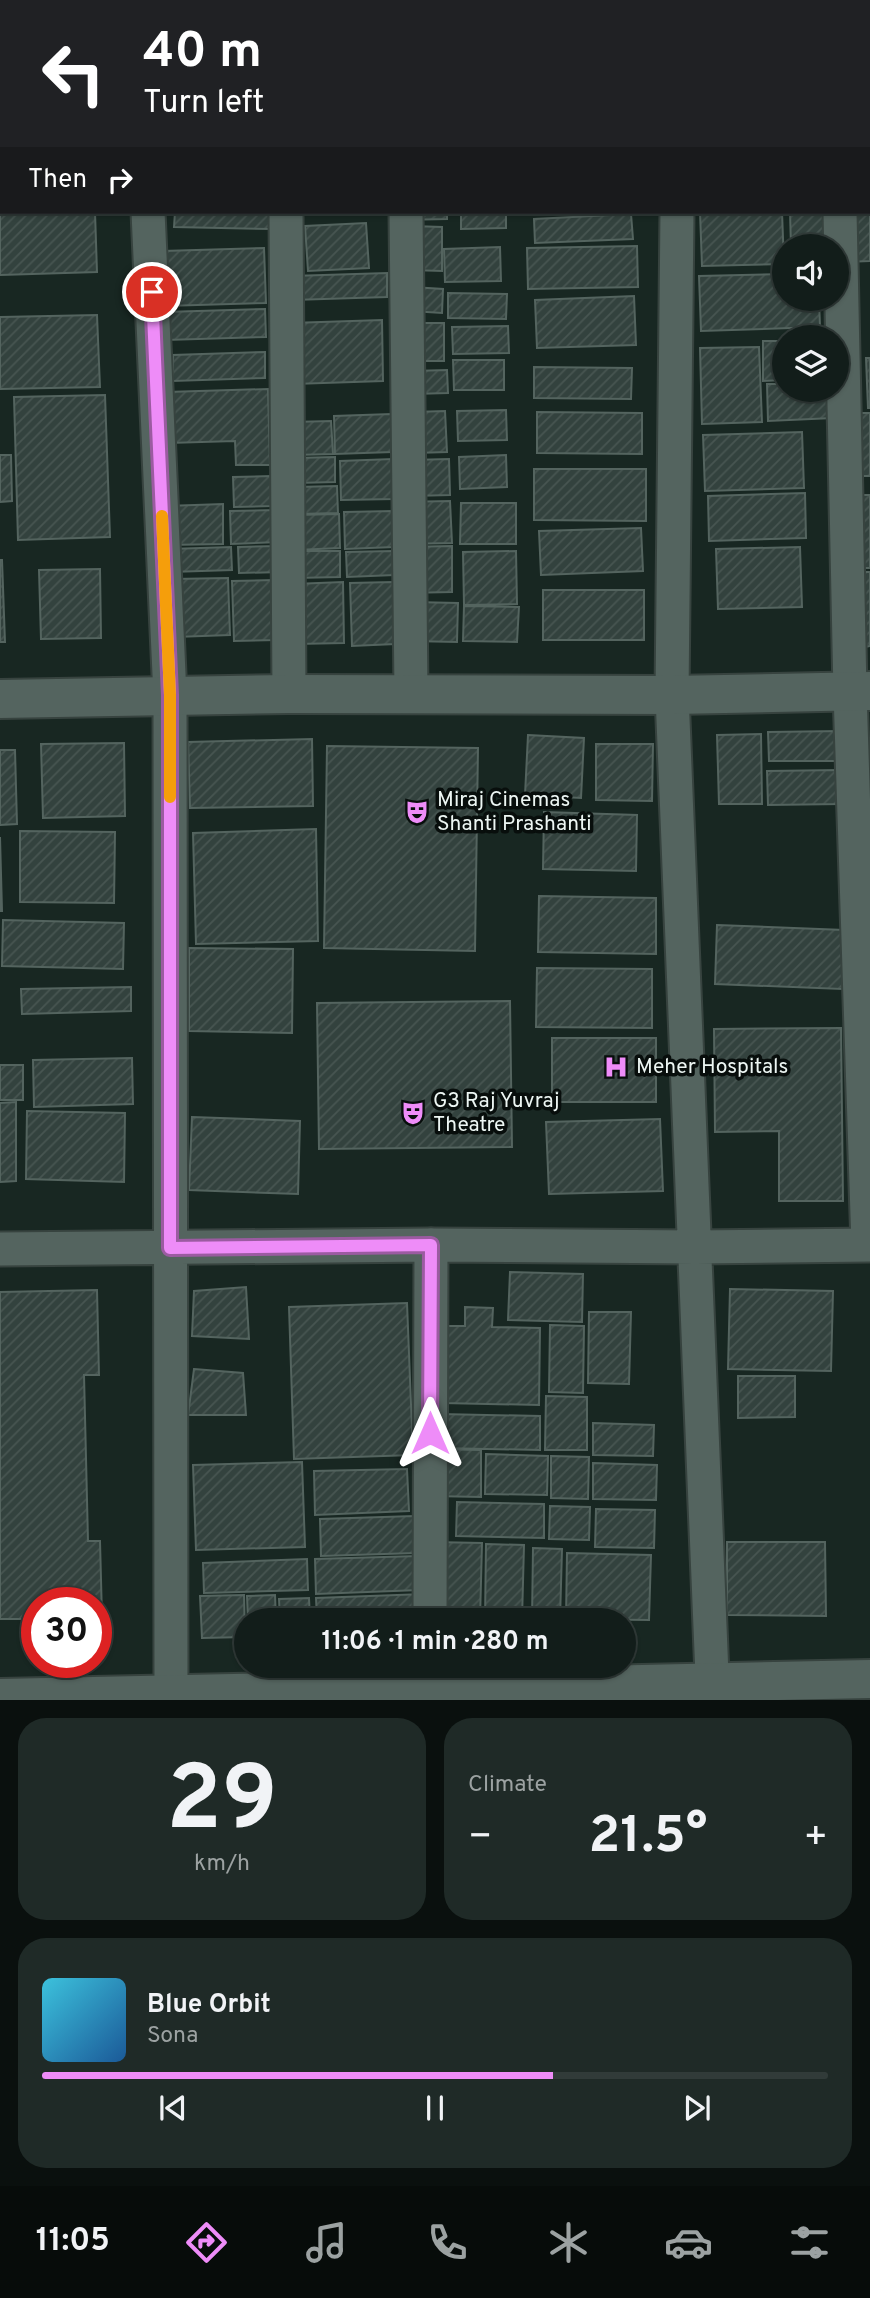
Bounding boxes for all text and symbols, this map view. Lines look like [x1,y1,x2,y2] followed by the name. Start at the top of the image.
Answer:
[143,23,262,85] text: 40 m
[28,28,119,119] icon: left
[143,84,264,124] text: Turn left
[101,161,139,199] icon: right
[28,164,87,197] text: Then
[772,234,849,402] map controls
[772,234,849,311] button: sound
[122,262,182,322] pin
[133,273,171,311] icon: arrive
[772,325,849,402] button: layers
[437,787,592,838] place label: Miraj Cinemas Shanti Prashanti
[403,798,431,826] theatre icon: Miraj Cinemas Shanti Prashanti
[602,1053,630,1081] hospital icon: Meher Hospitals
[636,1054,788,1081] place label: Meher Hospitals
[433,1088,560,1139] place label: G3 Raj Yuvraj Theatre
[399,1099,427,1127] theatre icon: G3 Raj Yuvraj Theatre
[393,1396,467,1470] position arrow
[21,1587,112,1678] speed limit sign: 30
[322,1626,548,1659] text: 11:06 · 1 min · 280 m
[166,1747,278,1862] text: 29
[468,1771,547,1800] text: Climate
[589,1805,707,1871] text: 21.5°
[468,1814,493,1863] text: −
[803,1814,828,1863] text: +
[194,1850,250,1879] text: km/h
[147,1989,271,2022] text: Blue Orbit
[147,2022,198,2051] text: Sona
[154,2089,192,2127] icon: previous
[416,2089,454,2127] icon: pause
[678,2089,716,2127] icon: next
[182,2218,231,2267] icon: directions
[302,2218,351,2267] icon: music
[423,2218,472,2267] icon: phone
[544,2218,593,2267] icon: climate
[664,2218,713,2267] icon: car
[785,2218,834,2267] icon: filters
[36,2222,110,2262] text: 11:05

